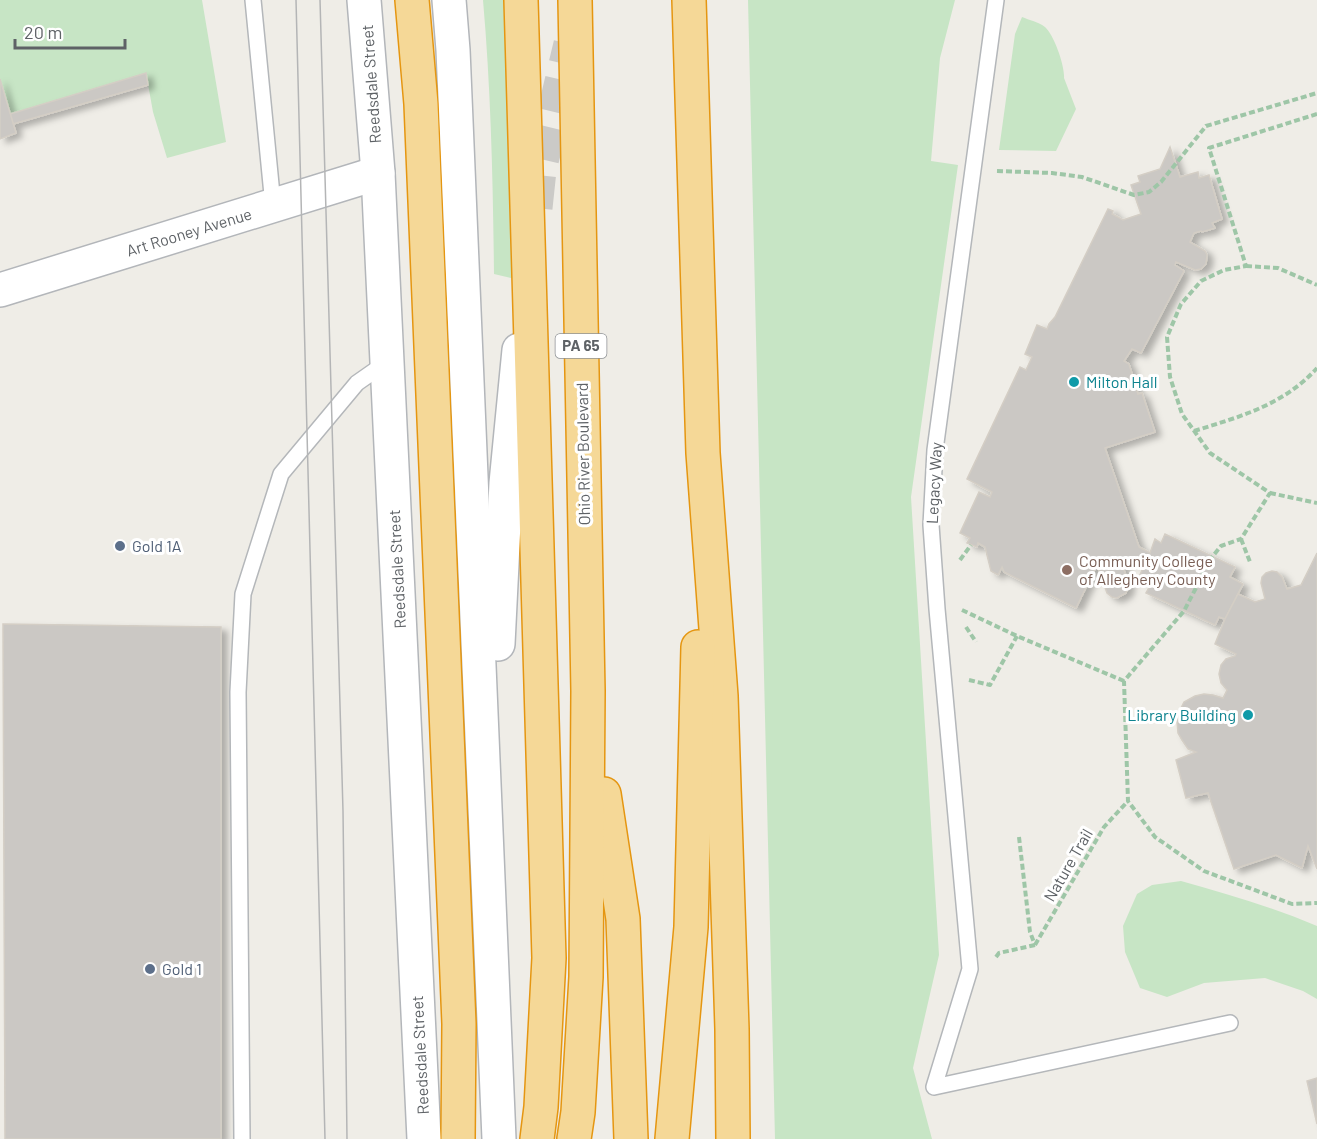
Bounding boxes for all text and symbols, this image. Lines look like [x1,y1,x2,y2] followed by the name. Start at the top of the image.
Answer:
[15,12,124,50] scale bar
[24,21,62,43] text: 20 m
[357,24,384,144] street label: Reedsdale Street
[124,203,254,260] street label: Art Rooney Avenue
[556,334,606,358] road number: PA 65
[1086,372,1157,391] place label: Milton Hall
[1067,375,1081,389] marker: Milton Hall
[572,382,593,526] street label: Ohio River Boulevard
[922,441,945,524] street label: Legacy Way
[384,509,409,629] street label: Reedsdale Street
[132,536,182,555] place label: Gold 1A
[113,539,127,553] marker: Gold 1A
[1079,551,1216,588] place label: Community College of Allegheny County
[1060,563,1074,577] marker: Community College of Allegheny County
[1127,705,1236,724] place label: Library Building
[1241,708,1255,722] marker: Library Building
[1039,825,1096,904] street label: Nature Trail
[162,959,202,978] place label: Gold 1
[143,962,157,976] marker: Gold 1
[407,995,432,1115] street label: Reedsdale Street

